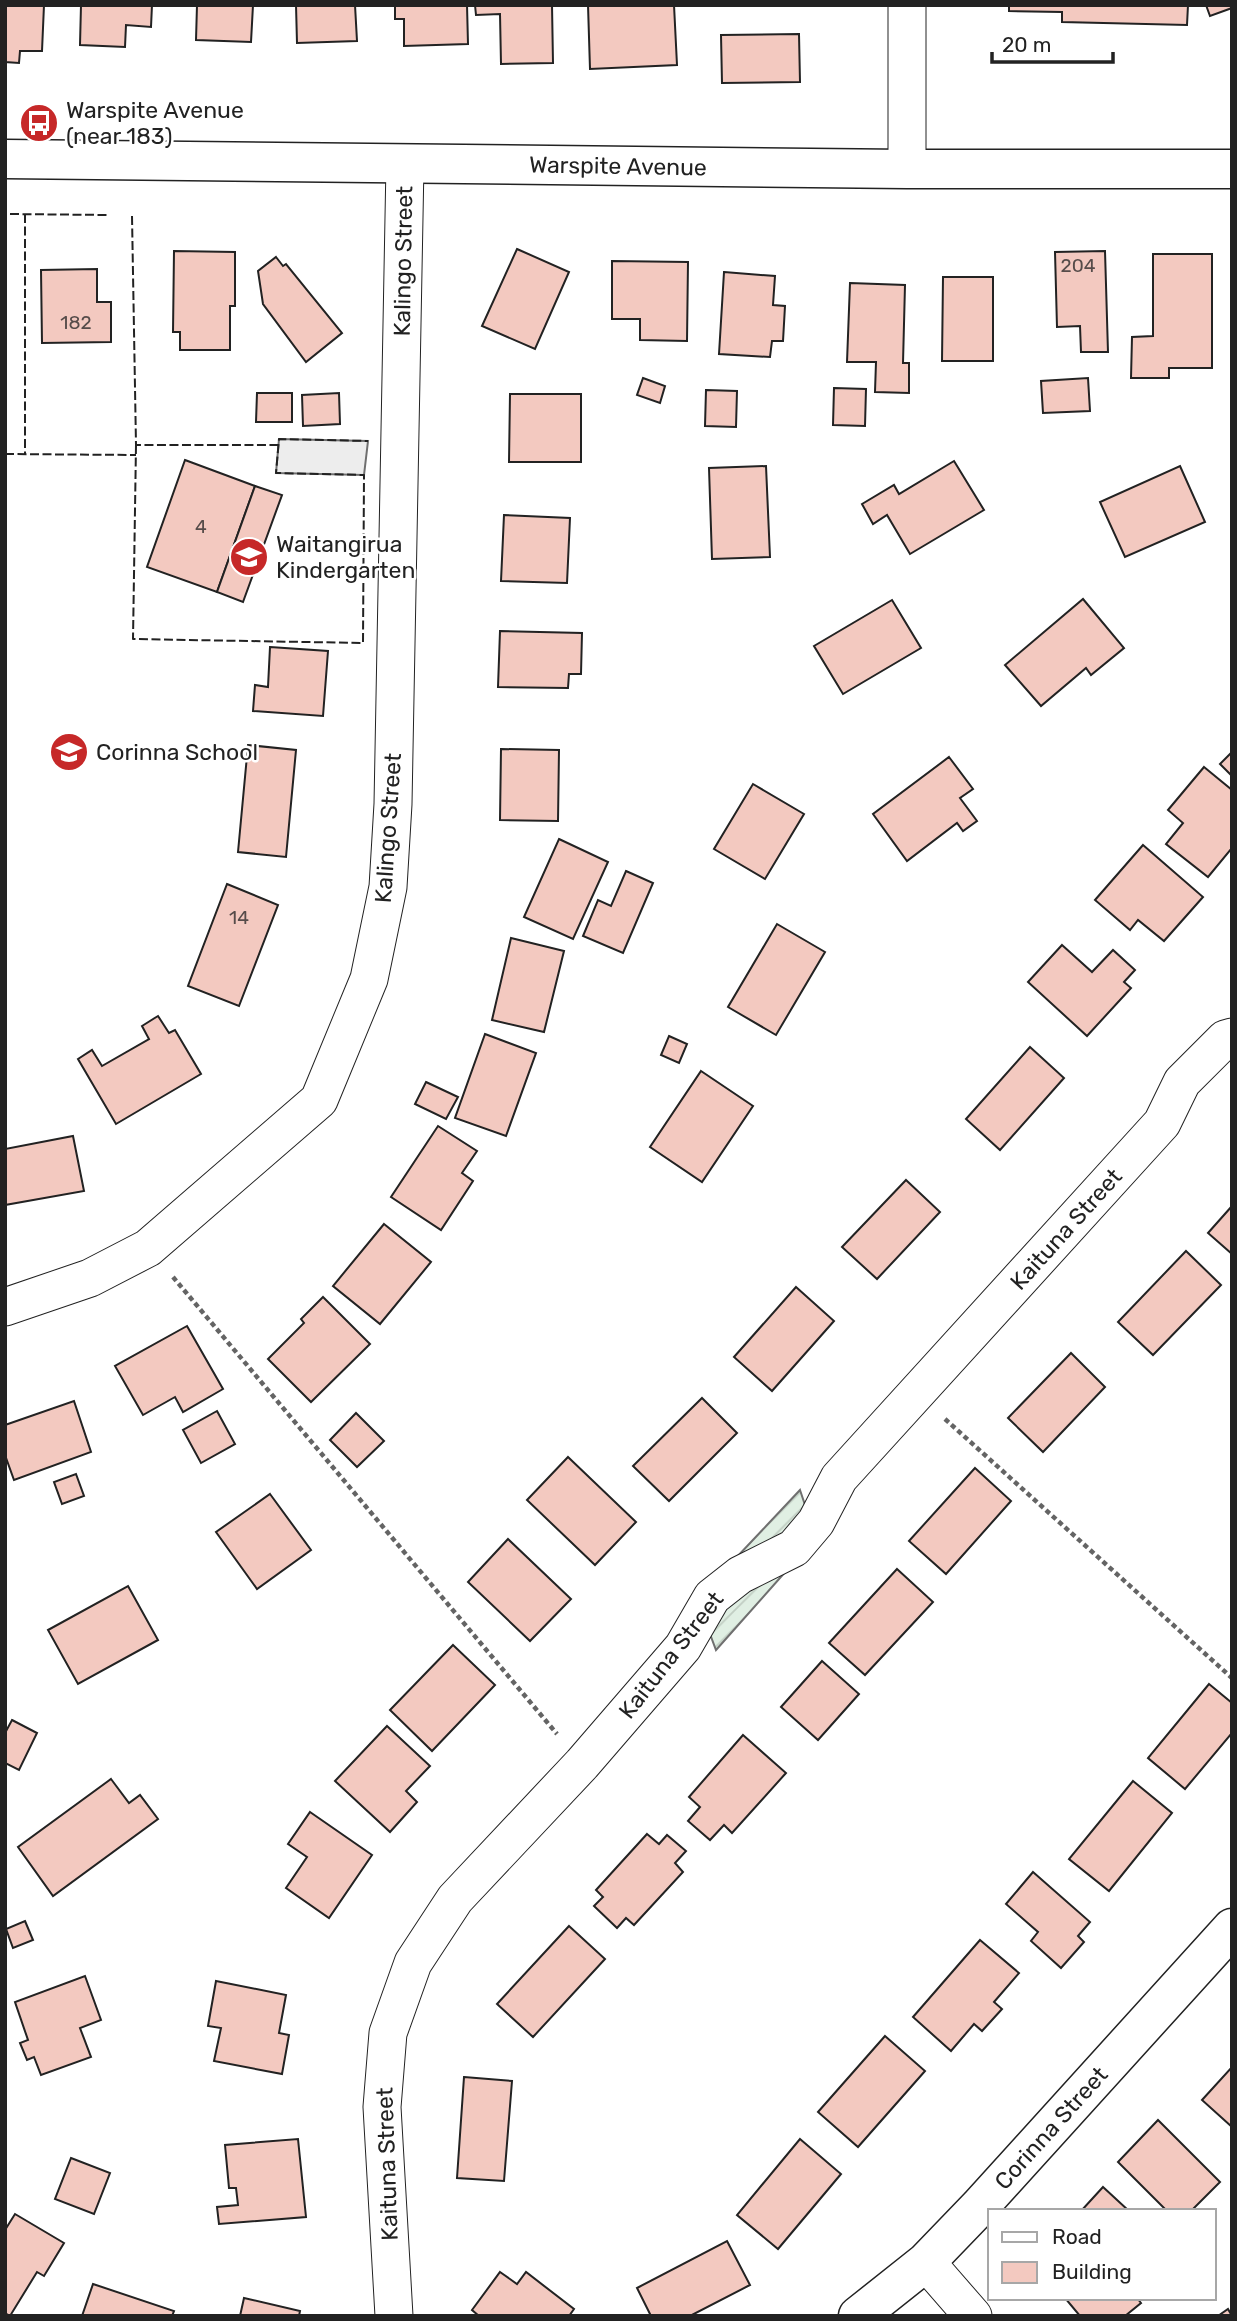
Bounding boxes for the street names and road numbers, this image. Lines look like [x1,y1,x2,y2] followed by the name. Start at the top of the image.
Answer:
[529,150,707,182] street label: Warspite Avenue
[388,186,418,336] street label: Kalingo Street
[369,752,407,904] street label: Kalingo Street
[1004,1163,1128,1295] street label: Kaituna Street
[613,1586,729,1724] street label: Kaituna Street
[989,2061,1113,2195] street label: Corinna Street
[370,2087,404,2241] street label: Kaituna Street

